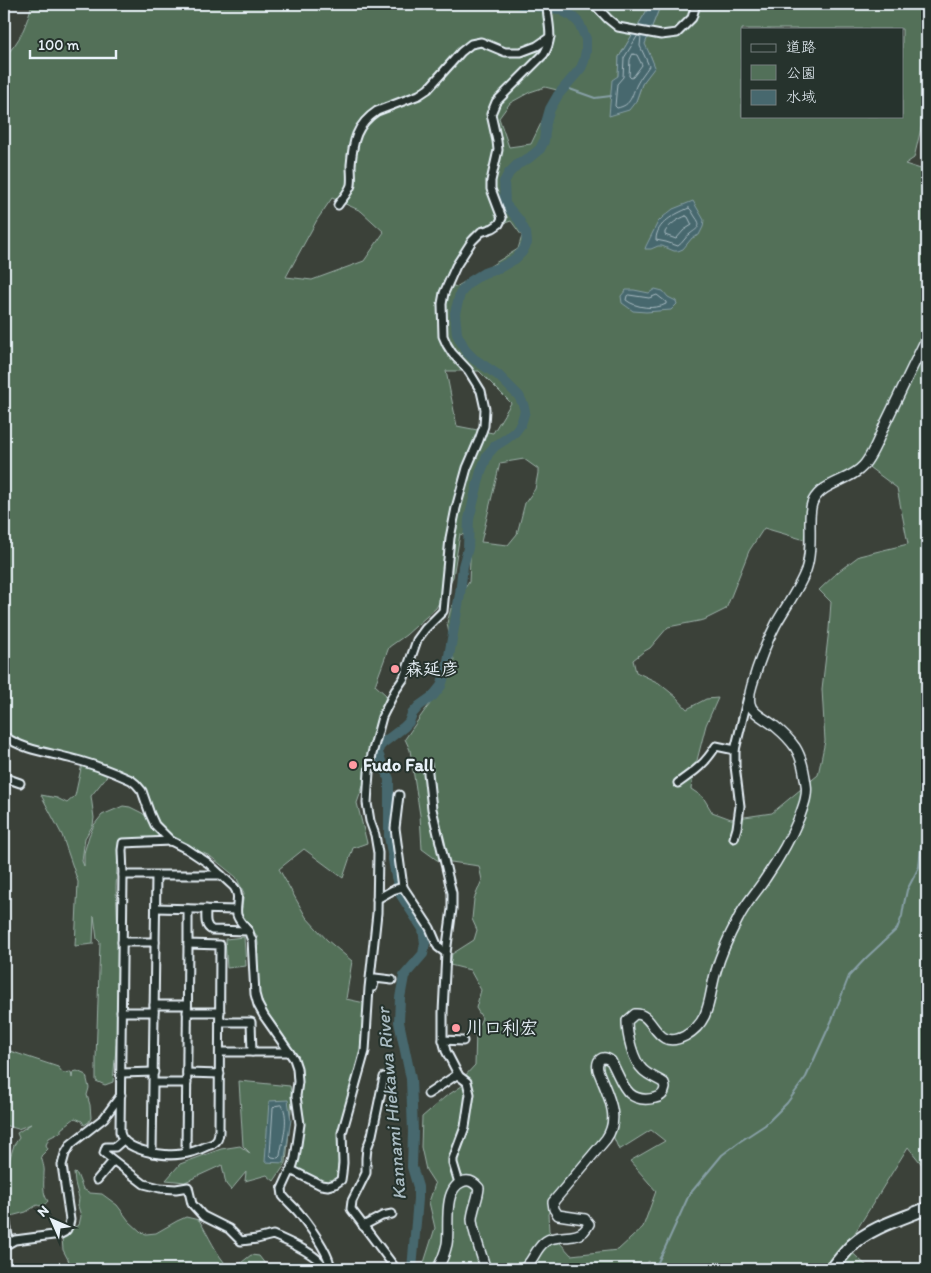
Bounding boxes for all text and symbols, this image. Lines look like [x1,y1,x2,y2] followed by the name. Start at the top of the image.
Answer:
[30,28,116,60] scale bar
[741,28,904,118] legend
[38,36,80,54] text: 100 m
[786,38,816,56] text: 道路
[786,64,816,82] text: 公園
[786,88,816,106] text: 水域
[405,658,459,680] place label: 森延彦
[389,663,401,675] marker: 森延彦
[363,754,435,776] place label: Fudo Fall
[347,759,359,771] marker: Fudo Fall
[371,1004,411,1201] water label: Kannami Hiekawa River
[466,1017,538,1039] place label: 川口利宏
[450,1022,462,1034] marker: 川口利宏
[28,1196,78,1246] north arrow
[34,1202,53,1221] text: N

